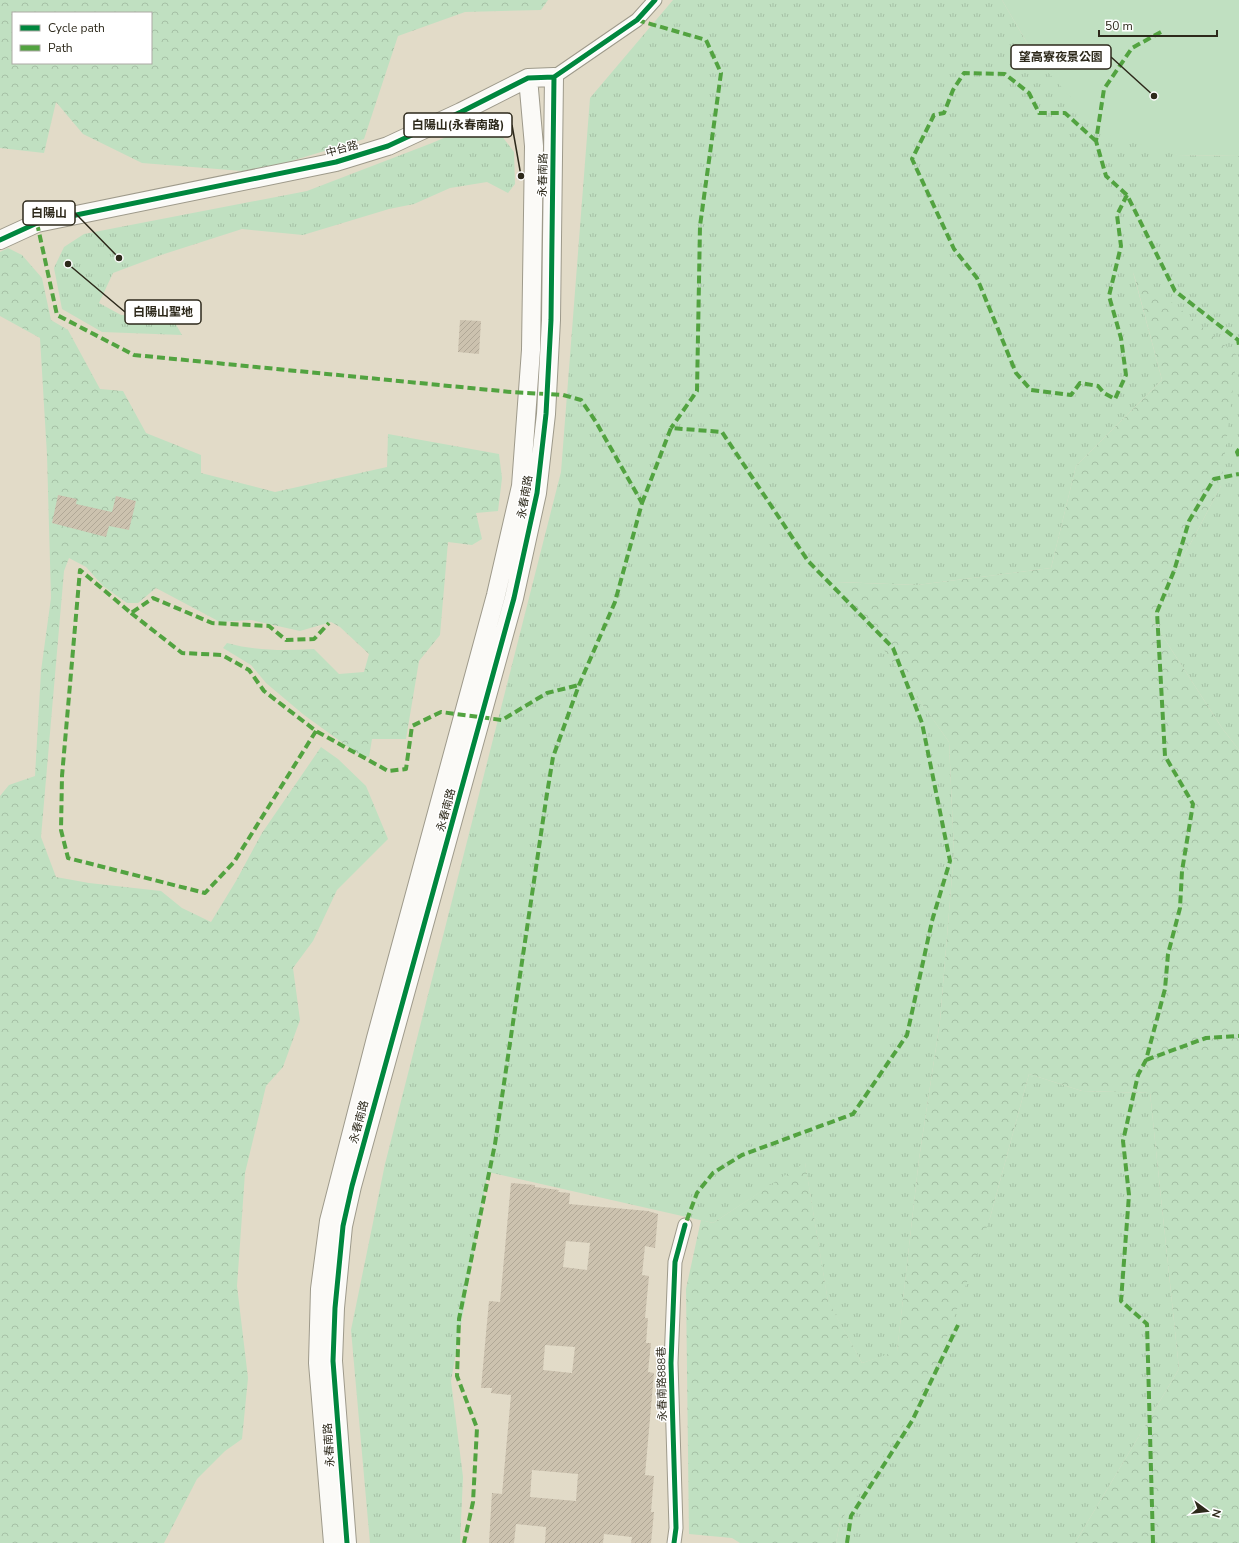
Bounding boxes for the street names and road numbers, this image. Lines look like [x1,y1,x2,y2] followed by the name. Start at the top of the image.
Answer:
[324,137,360,161] street label: 中台路
[535,153,551,197] street label: 永春南路
[514,474,536,520] street label: 永春南路
[433,787,459,833] street label: 永春南路
[346,1099,372,1145] street label: 永春南路
[654,1346,670,1422] street label: 永春南路888巷
[320,1423,338,1467] street label: 永春南路

